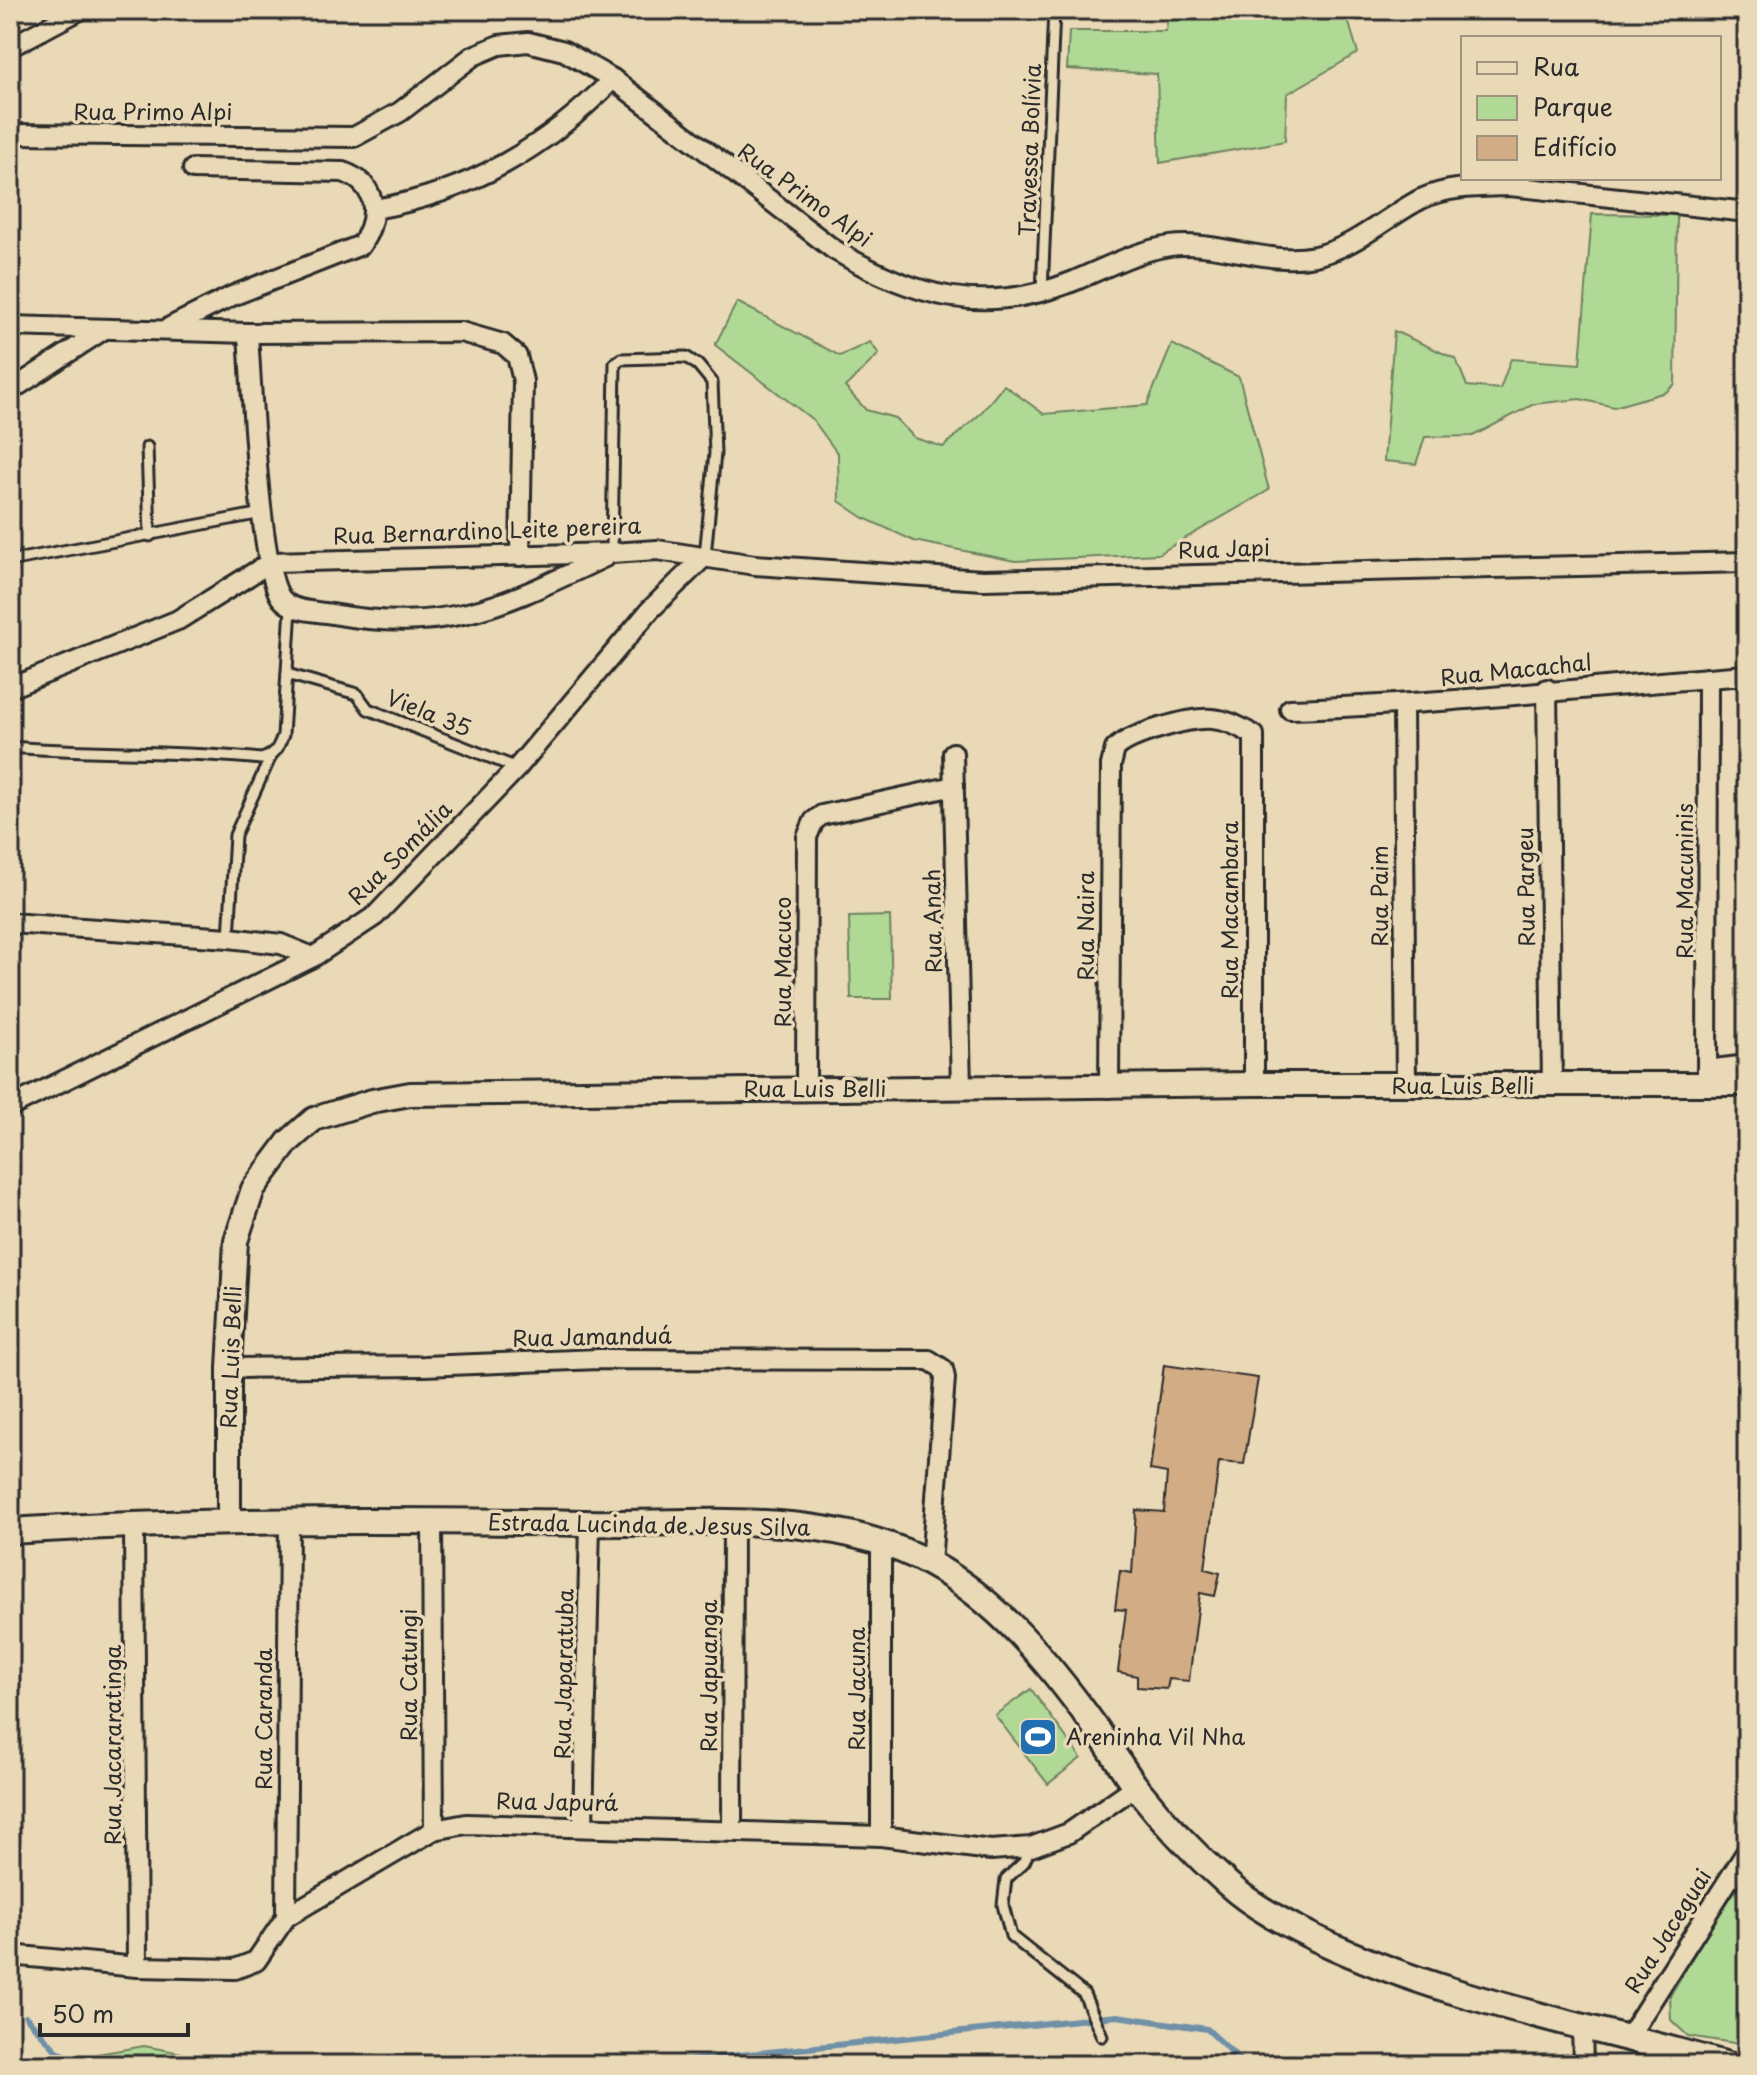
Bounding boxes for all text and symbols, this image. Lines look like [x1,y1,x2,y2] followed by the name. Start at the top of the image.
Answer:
[1461,36,1721,180] legend
[1533,48,1579,84] text: Rua
[1009,63,1048,237] street label: Travessa Bolívia
[1533,88,1613,124] text: Parque
[74,94,232,127] street label: Rua Primo Alpi
[1533,128,1617,164] text: Edifício
[732,134,880,254] street label: Rua Primo Alpi
[332,508,642,551] street label: Rua Bernardino Leite pereira
[1177,529,1271,566] street label: Rua Japi
[1438,644,1593,693] street label: Rua Macachal
[382,680,477,744] street label: Viela 35
[339,792,459,911] street label: Rua Somália
[1667,803,1700,959] street label: Rua Macuninis
[1212,821,1245,999] street label: Rua Macambara
[1507,827,1542,947] street label: Rua Pargeu
[1362,845,1395,947] street label: Rua Paim
[914,869,949,974] street label: Rua Anah
[1068,871,1101,981] street label: Rua Naira
[765,897,798,1027] street label: Rua Macuco
[1392,1068,1534,1101] street label: Rua Luis Belli
[744,1071,886,1104] street label: Rua Luis Belli
[211,1285,248,1429] street label: Rua Luis Belli
[512,1318,672,1353] street label: Rua Jamanduá
[487,1504,811,1543] street label: Estrada Lucinda de Jesus Silva
[545,1588,580,1760] street label: Rua Japaratuba
[691,1600,724,1752] street label: Rua Japuanga
[391,1609,424,1741] street label: Rua Catungi
[839,1627,872,1751] street label: Rua Jacuna
[95,1644,128,1845] street label: Rua Jacararatinga
[246,1647,279,1790] street label: Rua Caranda
[1017,1716,1059,1758] sports icon: Areninha Vil Nha
[1066,1719,1245,1752] place label: Areninha Vil Nha
[496,1783,619,1818] street label: Rua Japurá
[1615,1862,1718,1999] street label: Rua Jaceguai
[40,1987,188,2037] scale bar
[52,1995,114,2031] text: 50 m

